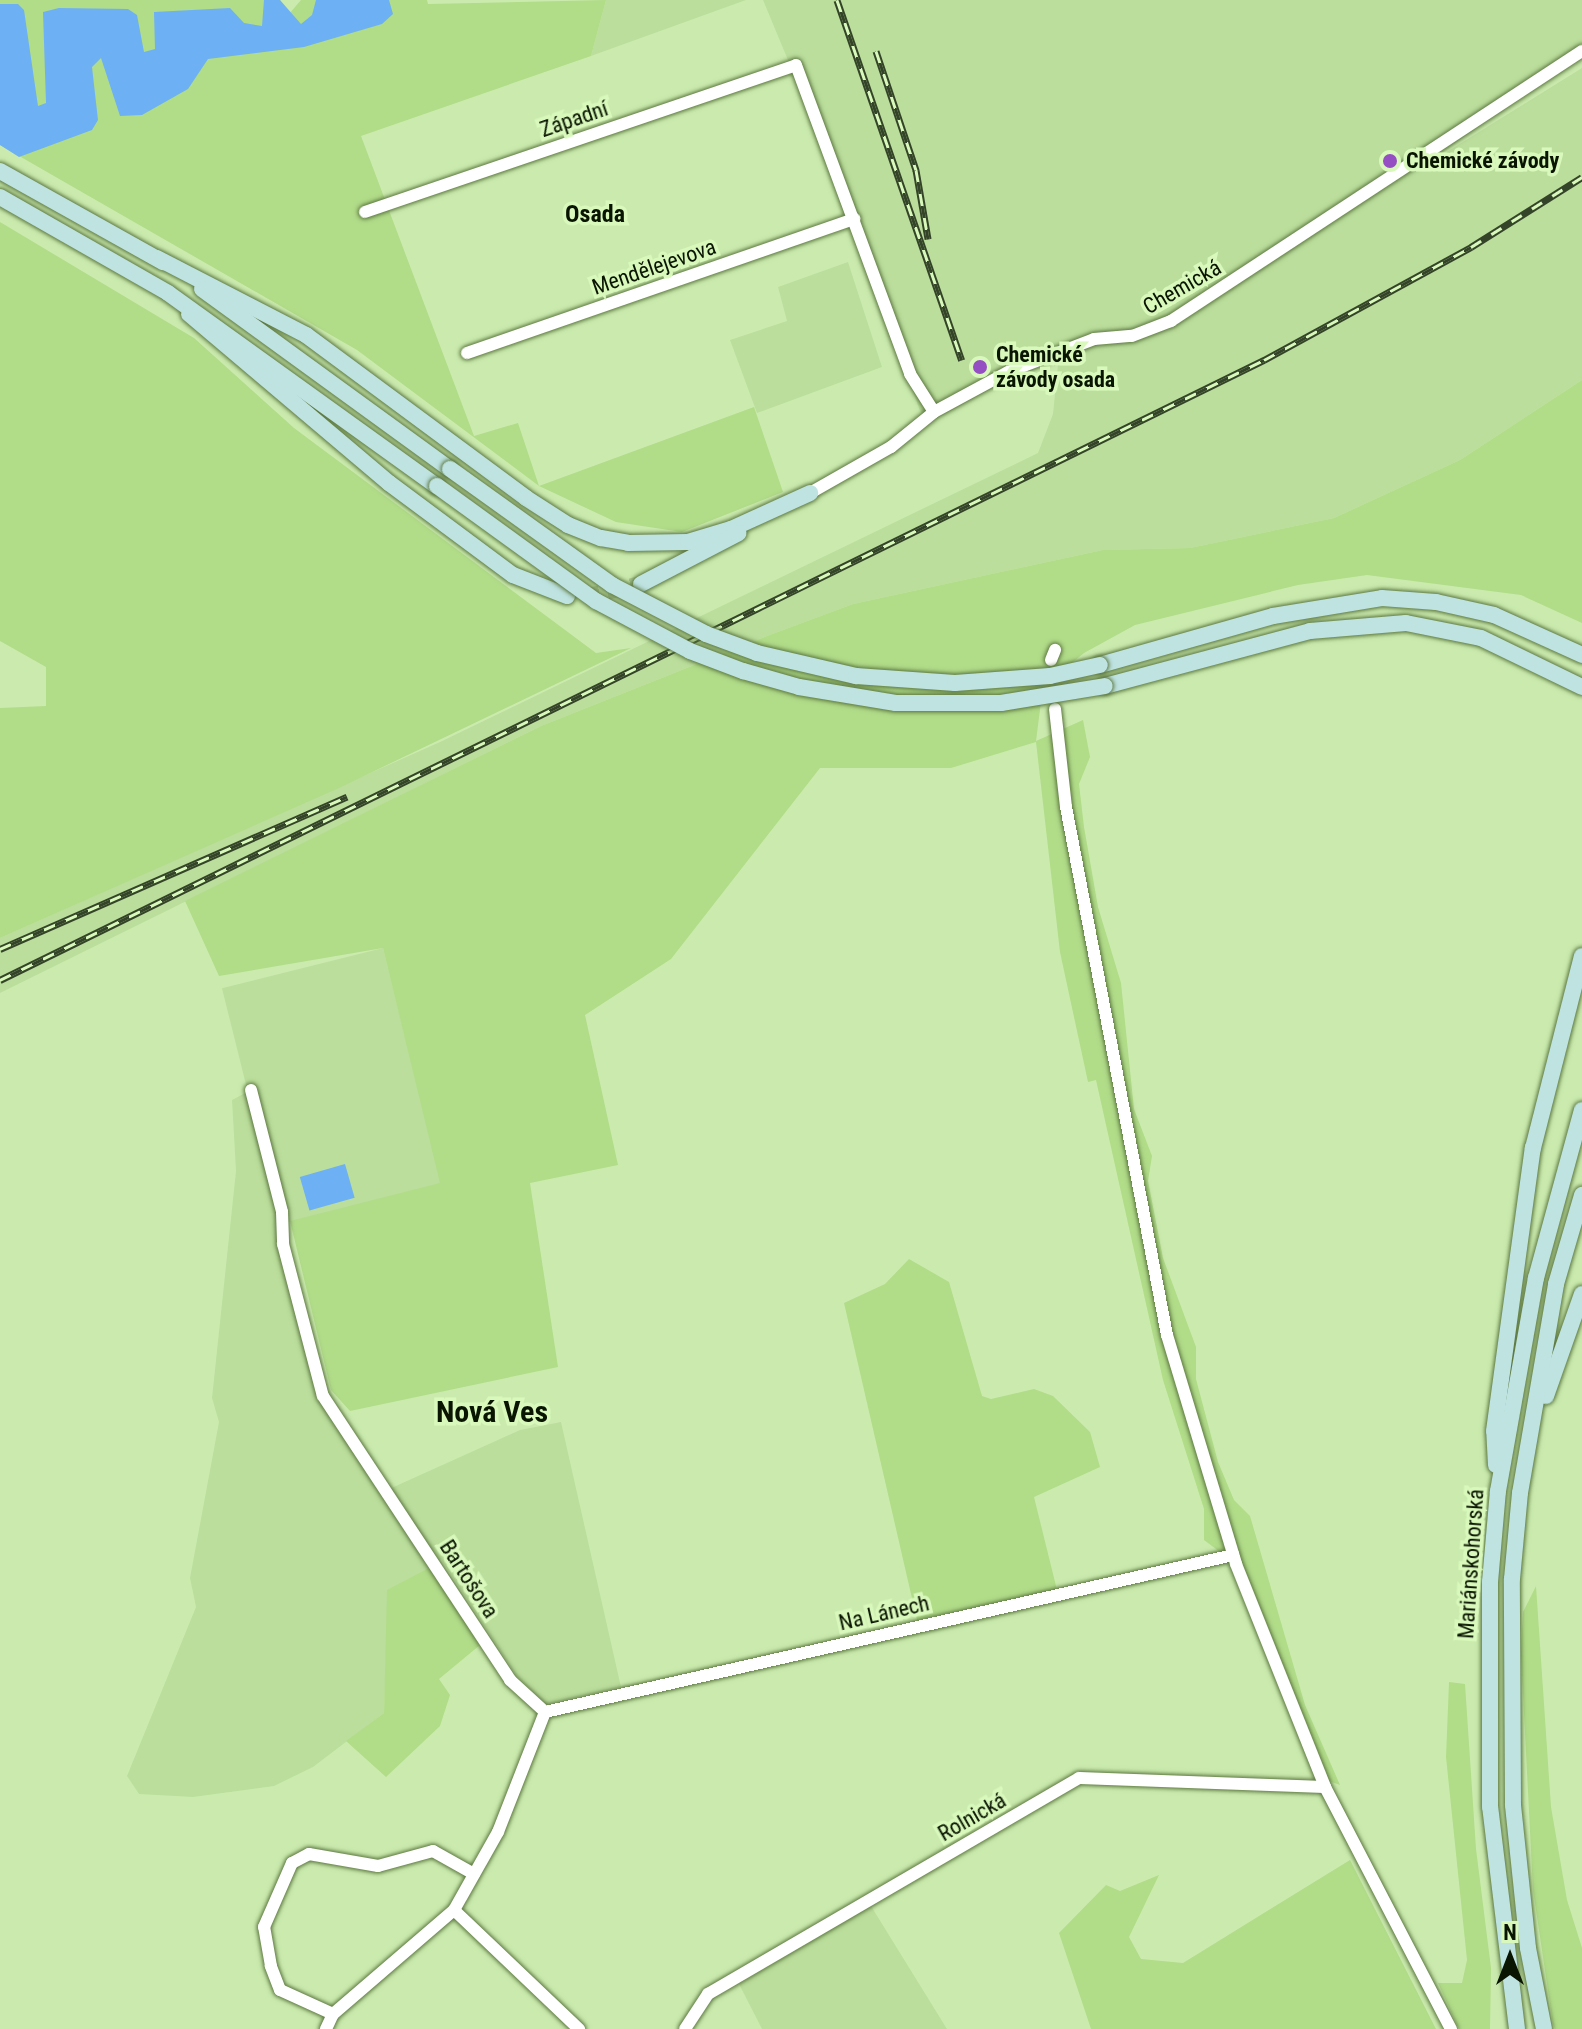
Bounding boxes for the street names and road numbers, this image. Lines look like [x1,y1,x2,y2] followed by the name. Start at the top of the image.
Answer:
[537,95,611,143] street label: Západní
[589,233,719,301] street label: Mendělejevova
[1138,254,1226,320] street label: Chemická
[1453,1488,1489,1640] street label: Mariánskohorská
[434,1535,504,1623] street label: Bartošova
[836,1590,932,1636] street label: Na Lánech
[933,1787,1011,1847] street label: Rolnická

